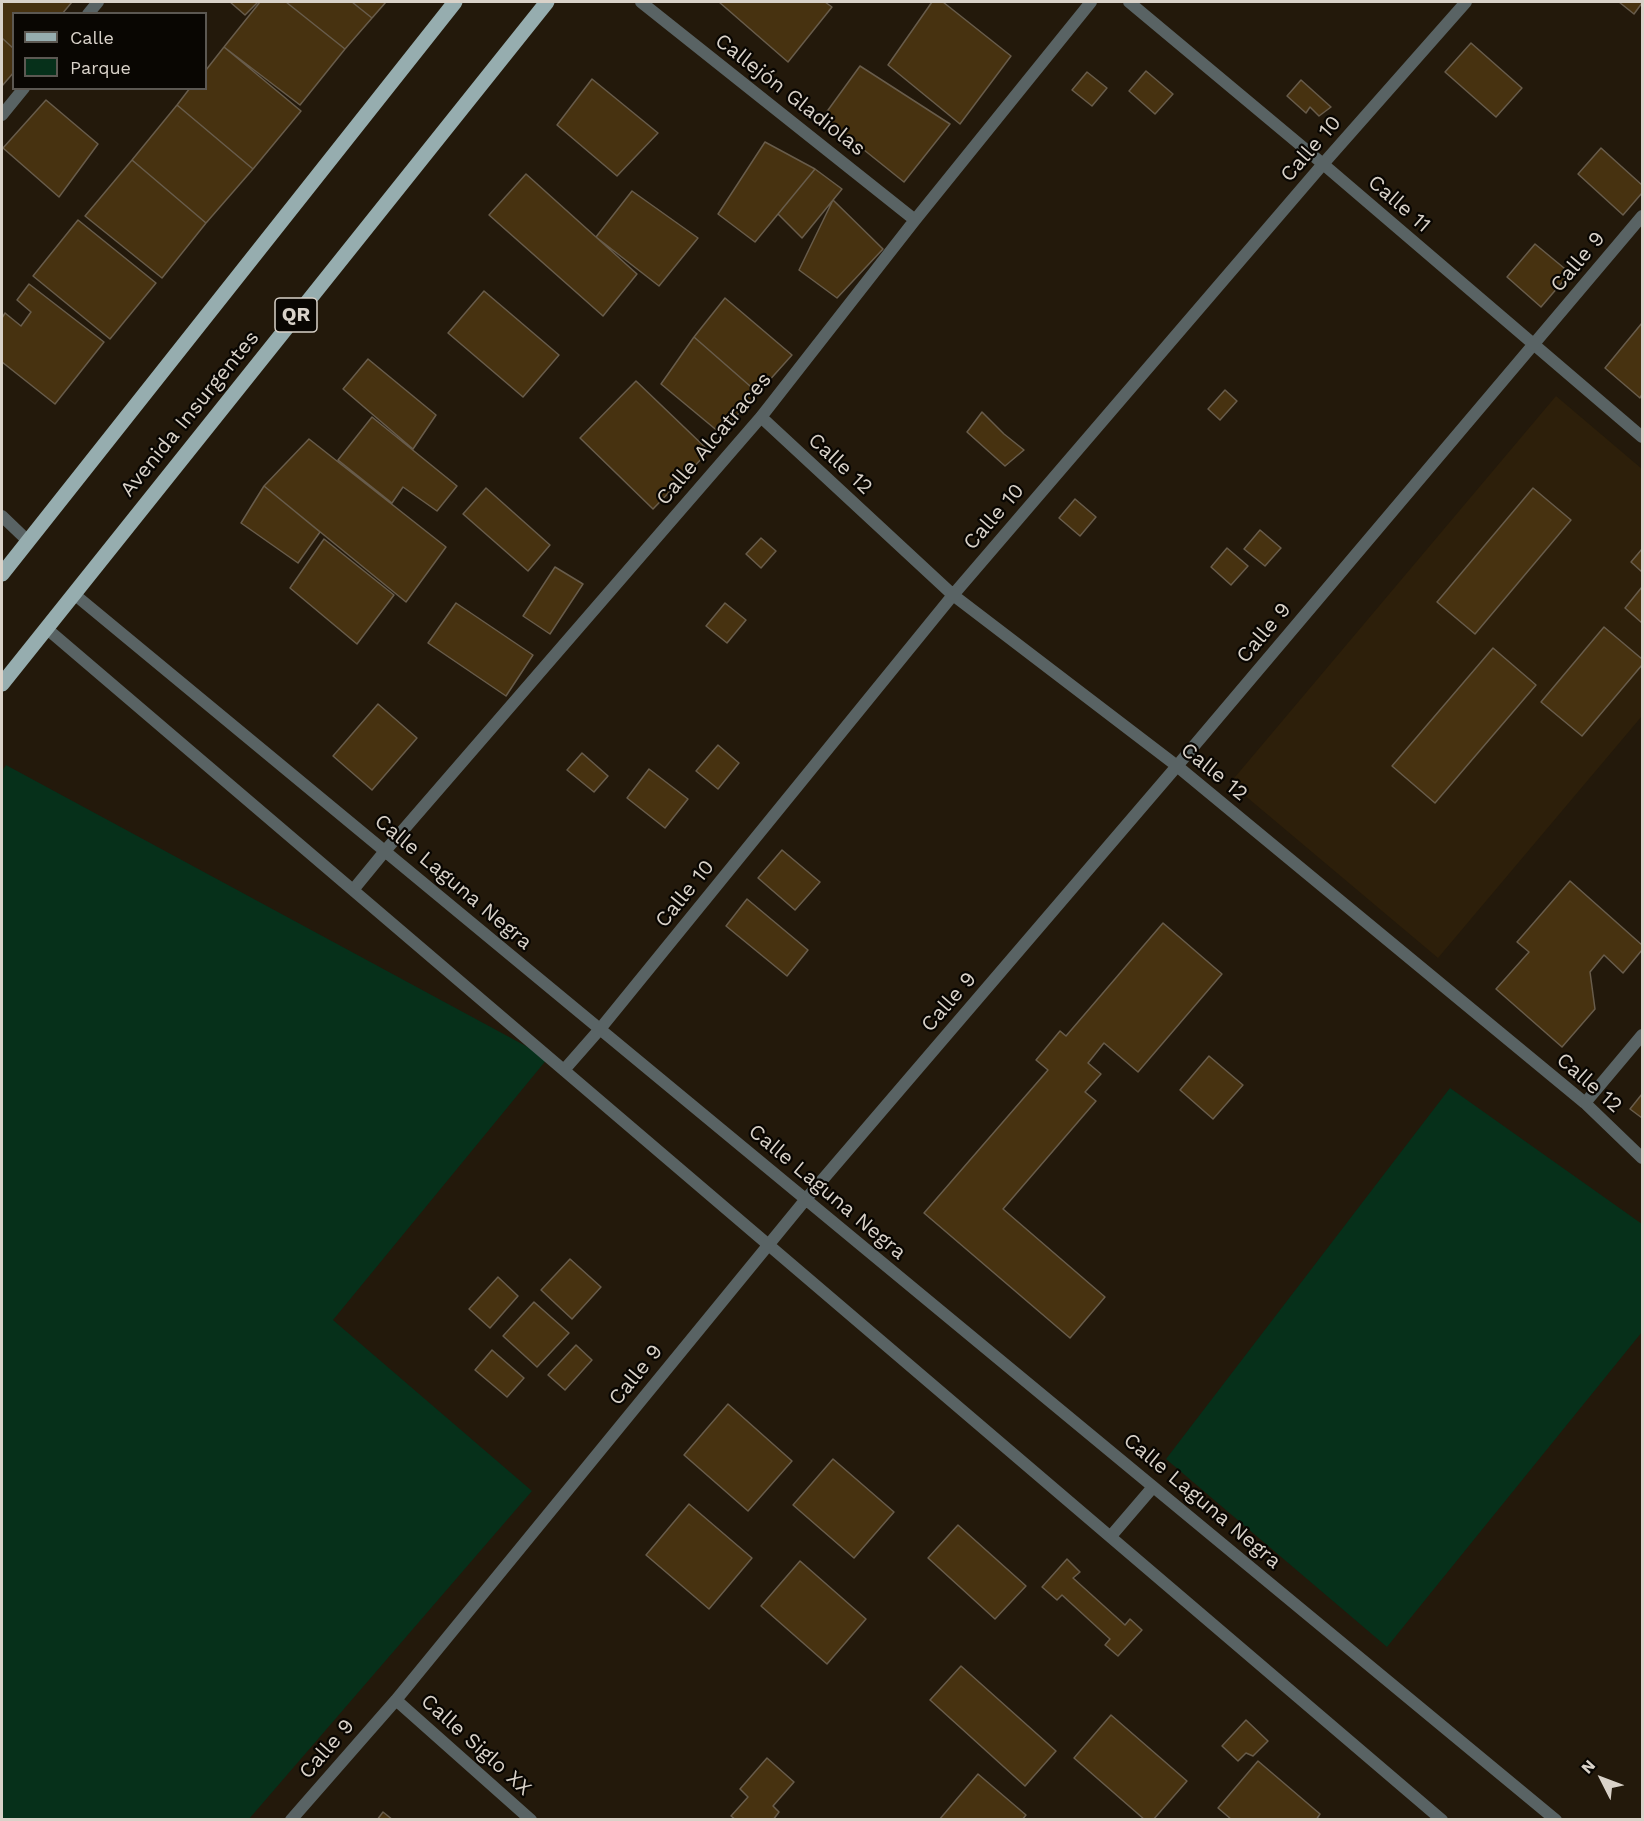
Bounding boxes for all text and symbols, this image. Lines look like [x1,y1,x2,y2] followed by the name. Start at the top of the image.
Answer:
[12,12,207,90] legend
[70,27,114,48] text: Calle
[710,28,870,162] street label: Callejón Gladiolas
[70,57,131,78] text: Parque
[1275,111,1347,187] street label: Calle 10
[1363,170,1435,238] street label: Calle 11
[1545,227,1611,297] street label: Calle 9
[275,298,317,332] road number: QR
[115,326,265,502] street label: Avenida Insurgentes
[651,367,777,511] street label: Calle Alcatraces
[803,428,877,500] street label: Calle 12
[958,479,1030,555] street label: Calle 10
[1231,598,1297,668] street label: Calle 9
[1175,737,1253,807] street label: Calle 12
[369,809,537,955] street label: Calle Laguna Negra
[650,855,720,933] street label: Calle 10
[916,967,982,1037] street label: Calle 9
[1551,1048,1627,1118] street label: Calle 12
[743,1119,911,1265] street label: Calle Laguna Negra
[604,1339,668,1411] street label: Calle 9
[1118,1428,1286,1574] street label: Calle Laguna Negra
[416,1689,536,1801] street label: Calle Siglo XX
[294,1714,360,1784] street label: Calle 9
[1572,1749,1632,1809] north arrow
[1577,1756,1599,1777] text: N

